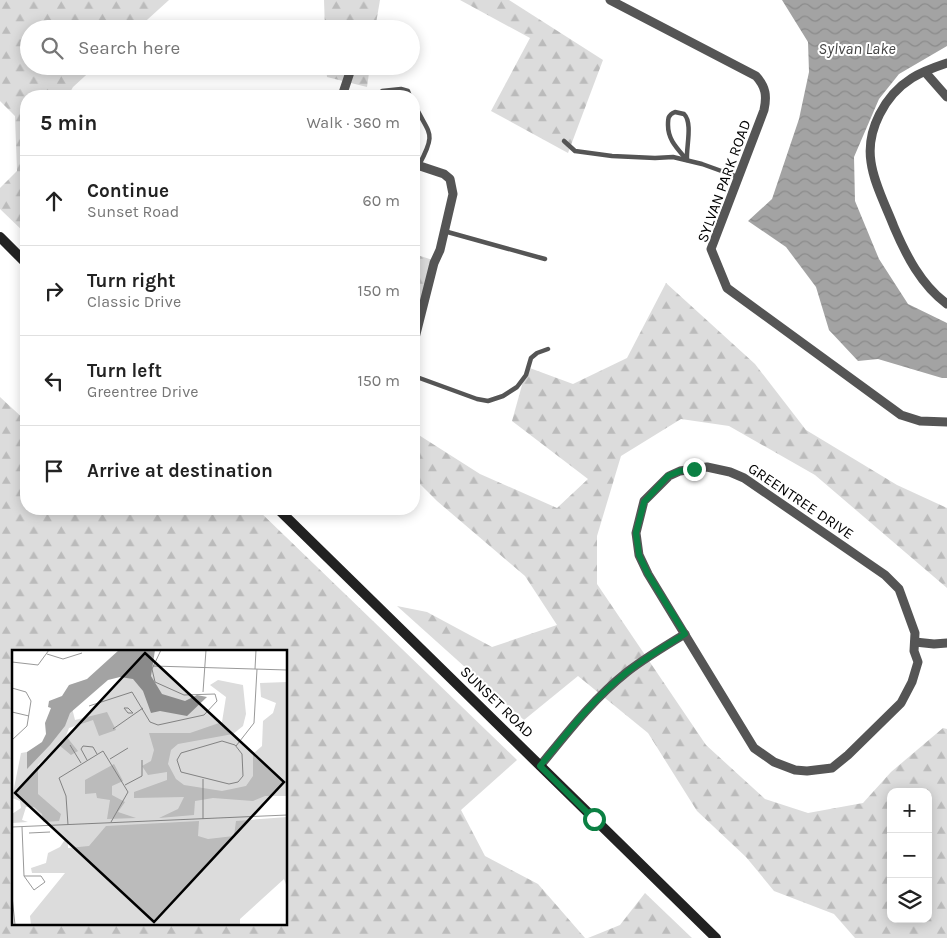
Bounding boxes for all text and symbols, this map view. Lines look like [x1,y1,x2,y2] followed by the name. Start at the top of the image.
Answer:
[20,20,420,75] search box
[38,34,66,62] icon: search
[78,37,180,59] text: Search here
[818,39,896,58] water label: Sylvan Lake
[40,111,97,135] text: 5 min
[307,113,400,132] text: Walk · 360 m
[693,117,755,245] street label: SYLVAN PARK ROAD
[87,180,169,202] text: Continue
[40,187,68,215] icon: ahead
[363,191,400,210] text: 60 m
[87,202,179,221] text: Sunset Road
[87,270,176,292] text: Turn right
[40,277,68,305] icon: right
[357,281,400,300] text: 150 m
[87,292,181,311] text: Classic Drive
[87,360,162,382] text: Turn left
[40,367,68,395] icon: left
[357,371,400,390] text: 150 m
[87,382,199,401] text: Greentree Drive
[40,457,68,485] icon: arrive
[683,458,706,481] route end
[745,459,857,543] street label: GREENTREE DRIVE
[87,460,273,482] text: Arrive at destination
[12,650,288,926] inset map
[457,663,537,741] street label: SUNSET ROAD
[887,788,932,923] map controls
[887,788,932,833] button: +
[583,808,606,831] route start
[887,833,932,878] button: −
[887,878,932,923] button: layers

